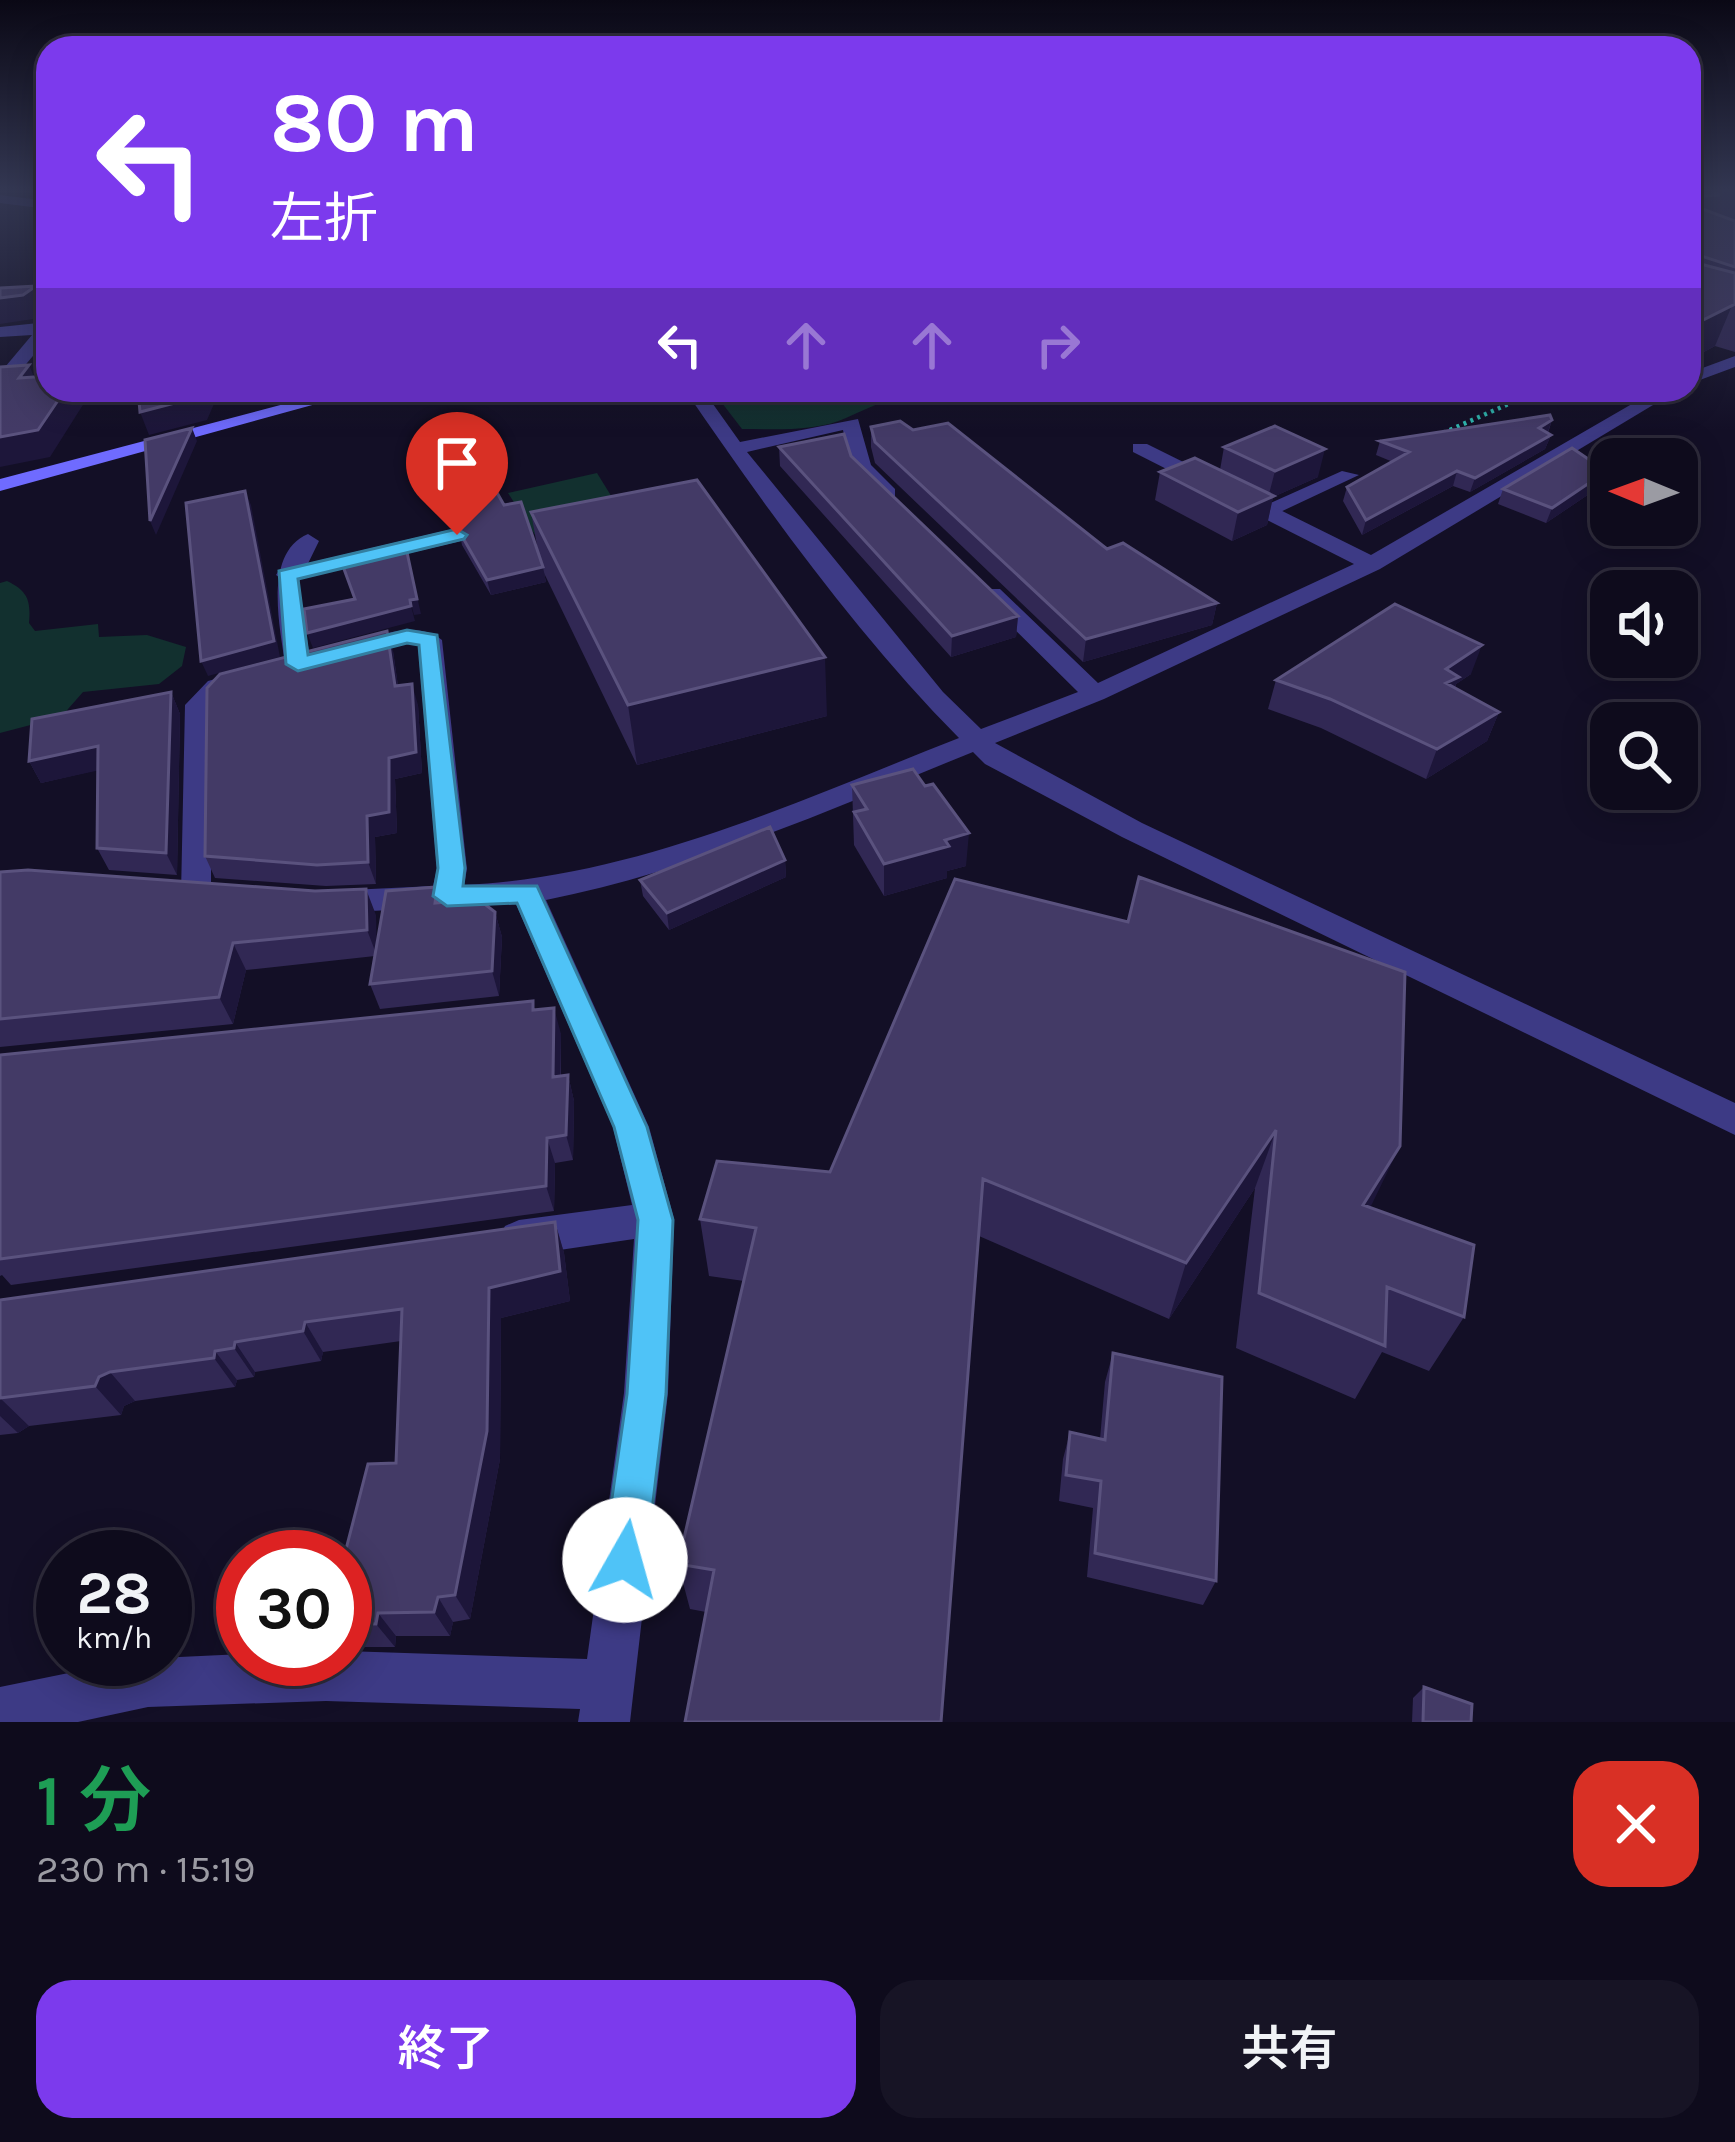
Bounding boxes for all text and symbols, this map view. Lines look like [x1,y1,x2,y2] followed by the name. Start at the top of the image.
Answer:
[270,74,478,172] text: 80 m
[72,84,228,240] icon: left
[270,187,378,251] text: 左折
[647,312,713,378] icon: left
[773,312,839,378] icon: ahead
[899,312,965,378] icon: ahead
[1025,312,1091,378] icon: right
[406,412,508,535] pin
[424,430,490,496] icon: arrive
[1590,438,1698,546] north arrow
[1590,438,1698,810] map controls
[1590,570,1698,678] button: sound
[1590,702,1698,810] button: search
[562,1497,688,1623] position arrow
[216,1530,372,1686] speed limit sign: 30
[76,1558,152,1628] text: 28
[76,1620,152,1656] text: km/h
[36,1759,151,1843] text: 1 分
[1573,1761,1699,1887] button: close
[36,1846,255,1892] text: 230 m · 15:19
[36,1980,856,2118] button: 終了
[880,1980,1699,2118] button: 共有

